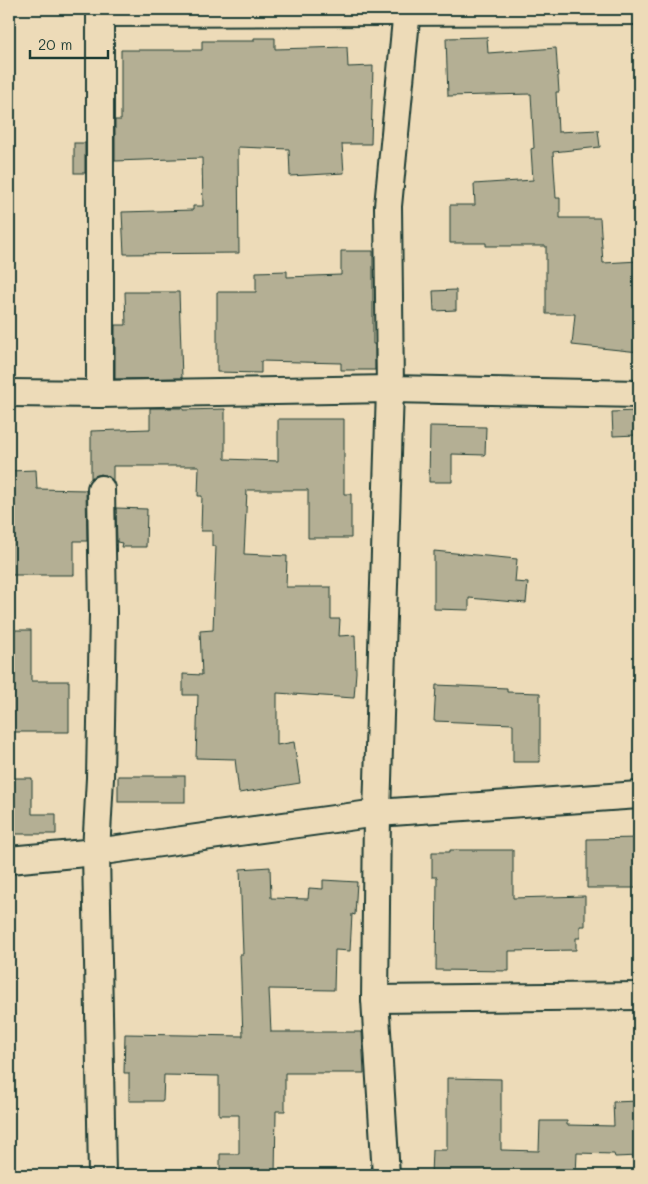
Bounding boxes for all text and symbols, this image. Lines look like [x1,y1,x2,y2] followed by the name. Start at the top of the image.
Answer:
[30,28,108,60] scale bar
[38,34,72,54] text: 20 m

